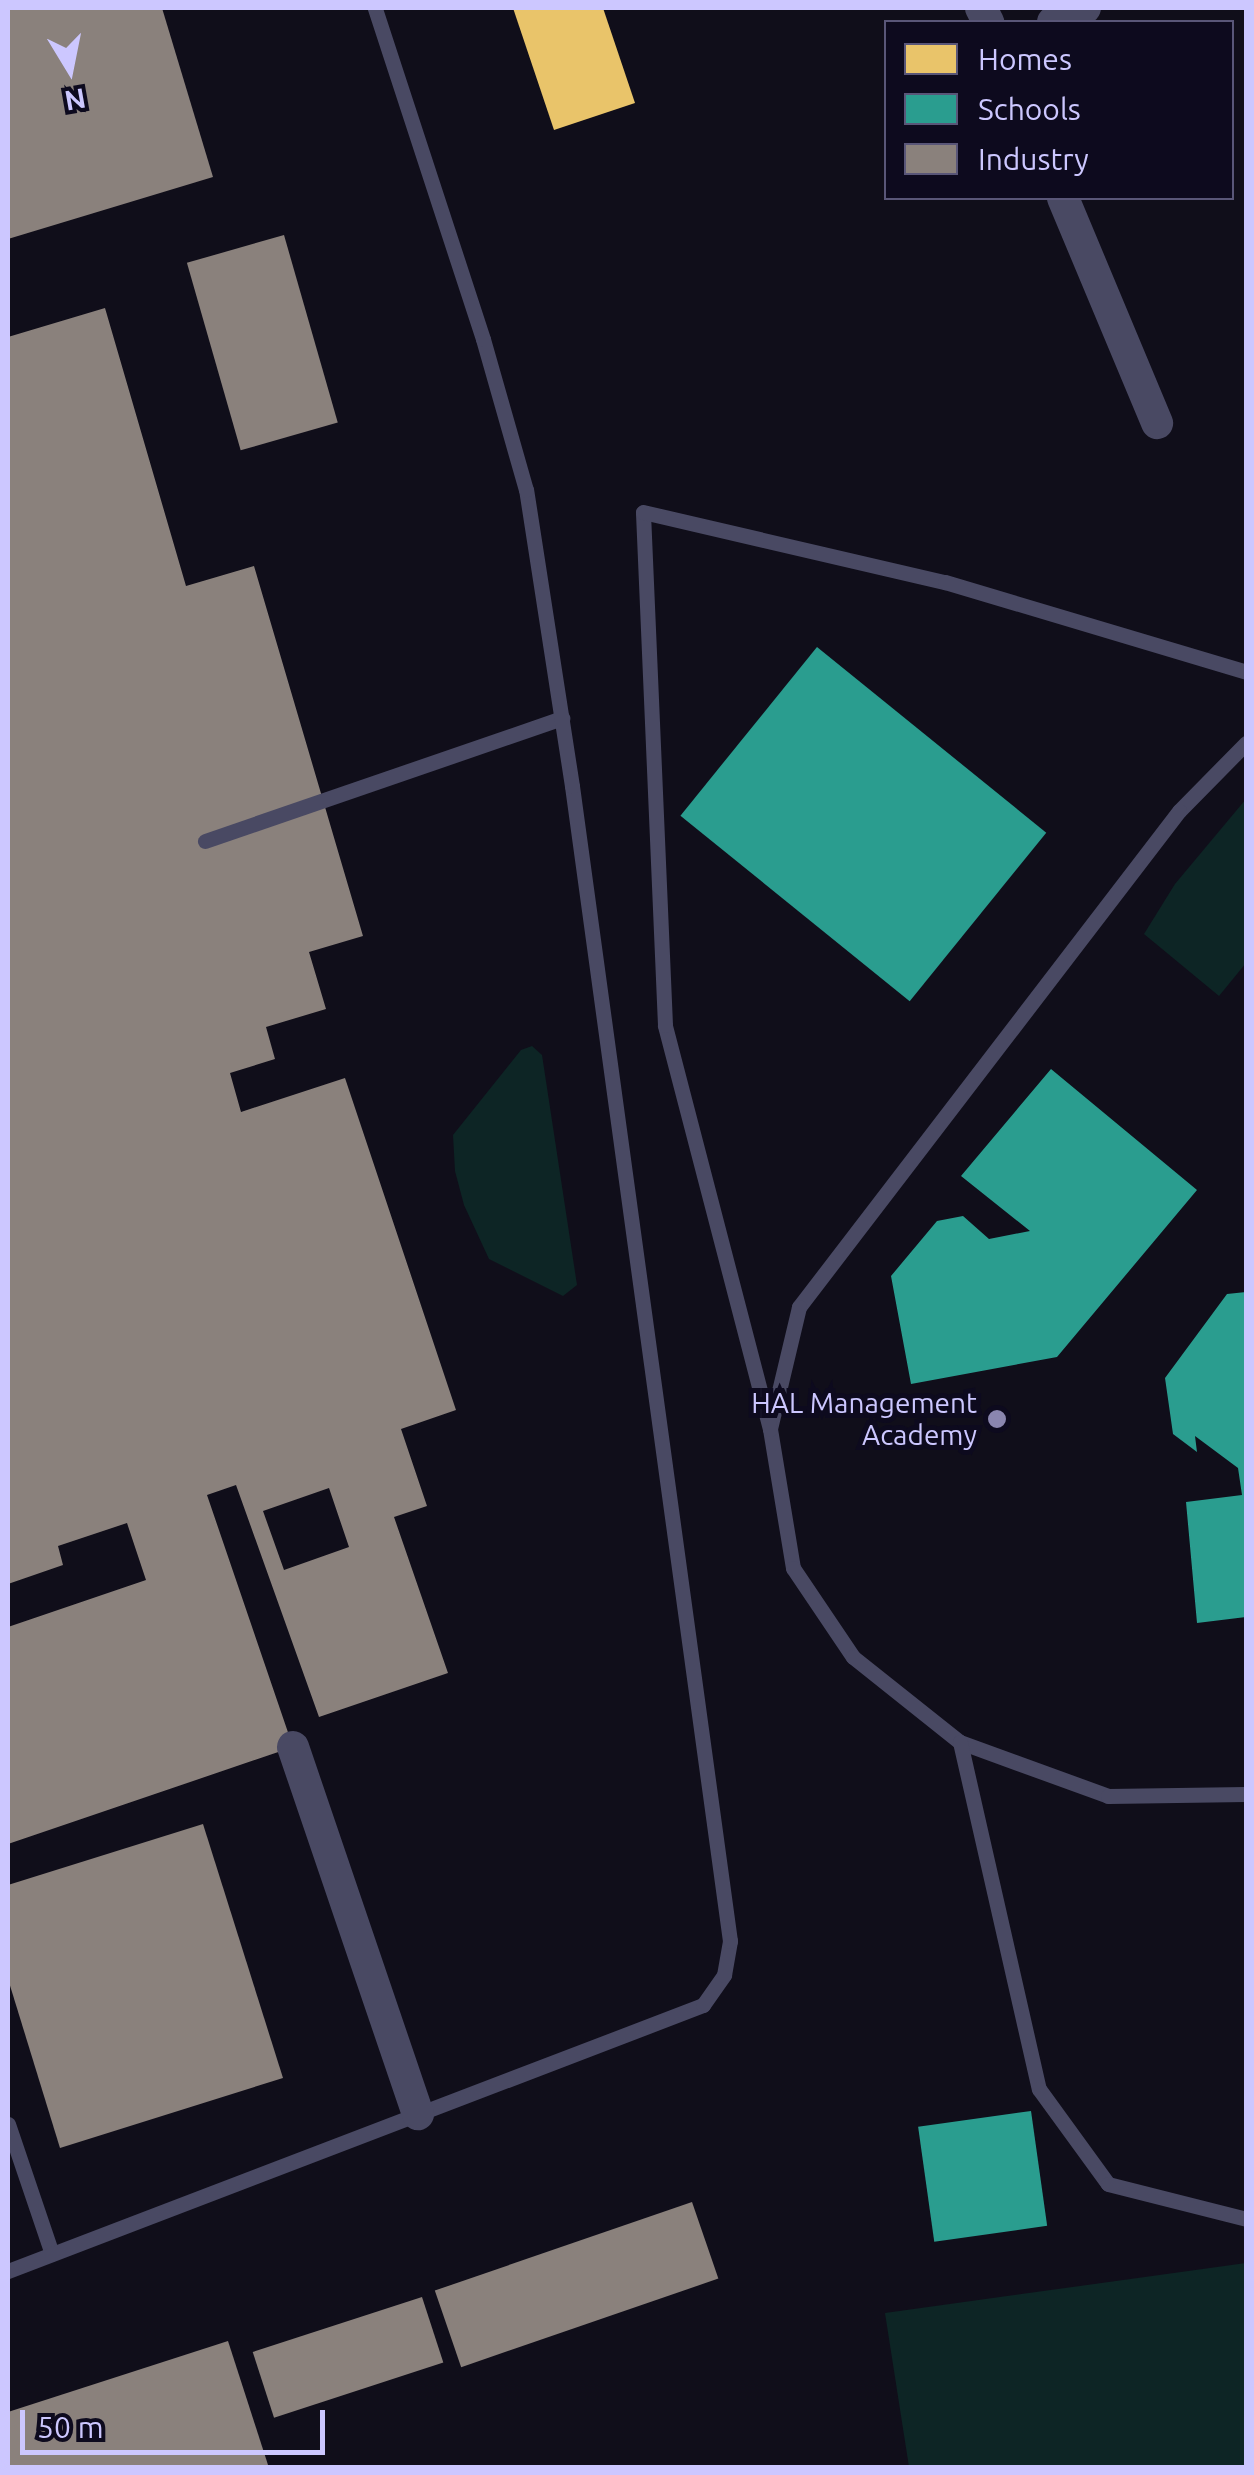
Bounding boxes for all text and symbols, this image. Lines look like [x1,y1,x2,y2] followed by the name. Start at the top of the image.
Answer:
[20,20,120,120] north arrow
[884,20,1234,200] legend
[978,42,1072,76] text: Homes
[62,83,88,117] text: N
[978,92,1081,126] text: Schools
[978,142,1089,176] text: Industry
[751,1386,977,1452] place label: HAL Management Academy
[986,1408,1008,1430] marker: HAL Management Academy
[25,2390,330,2452] scale bar
[37,2410,104,2444] text: 50 m

